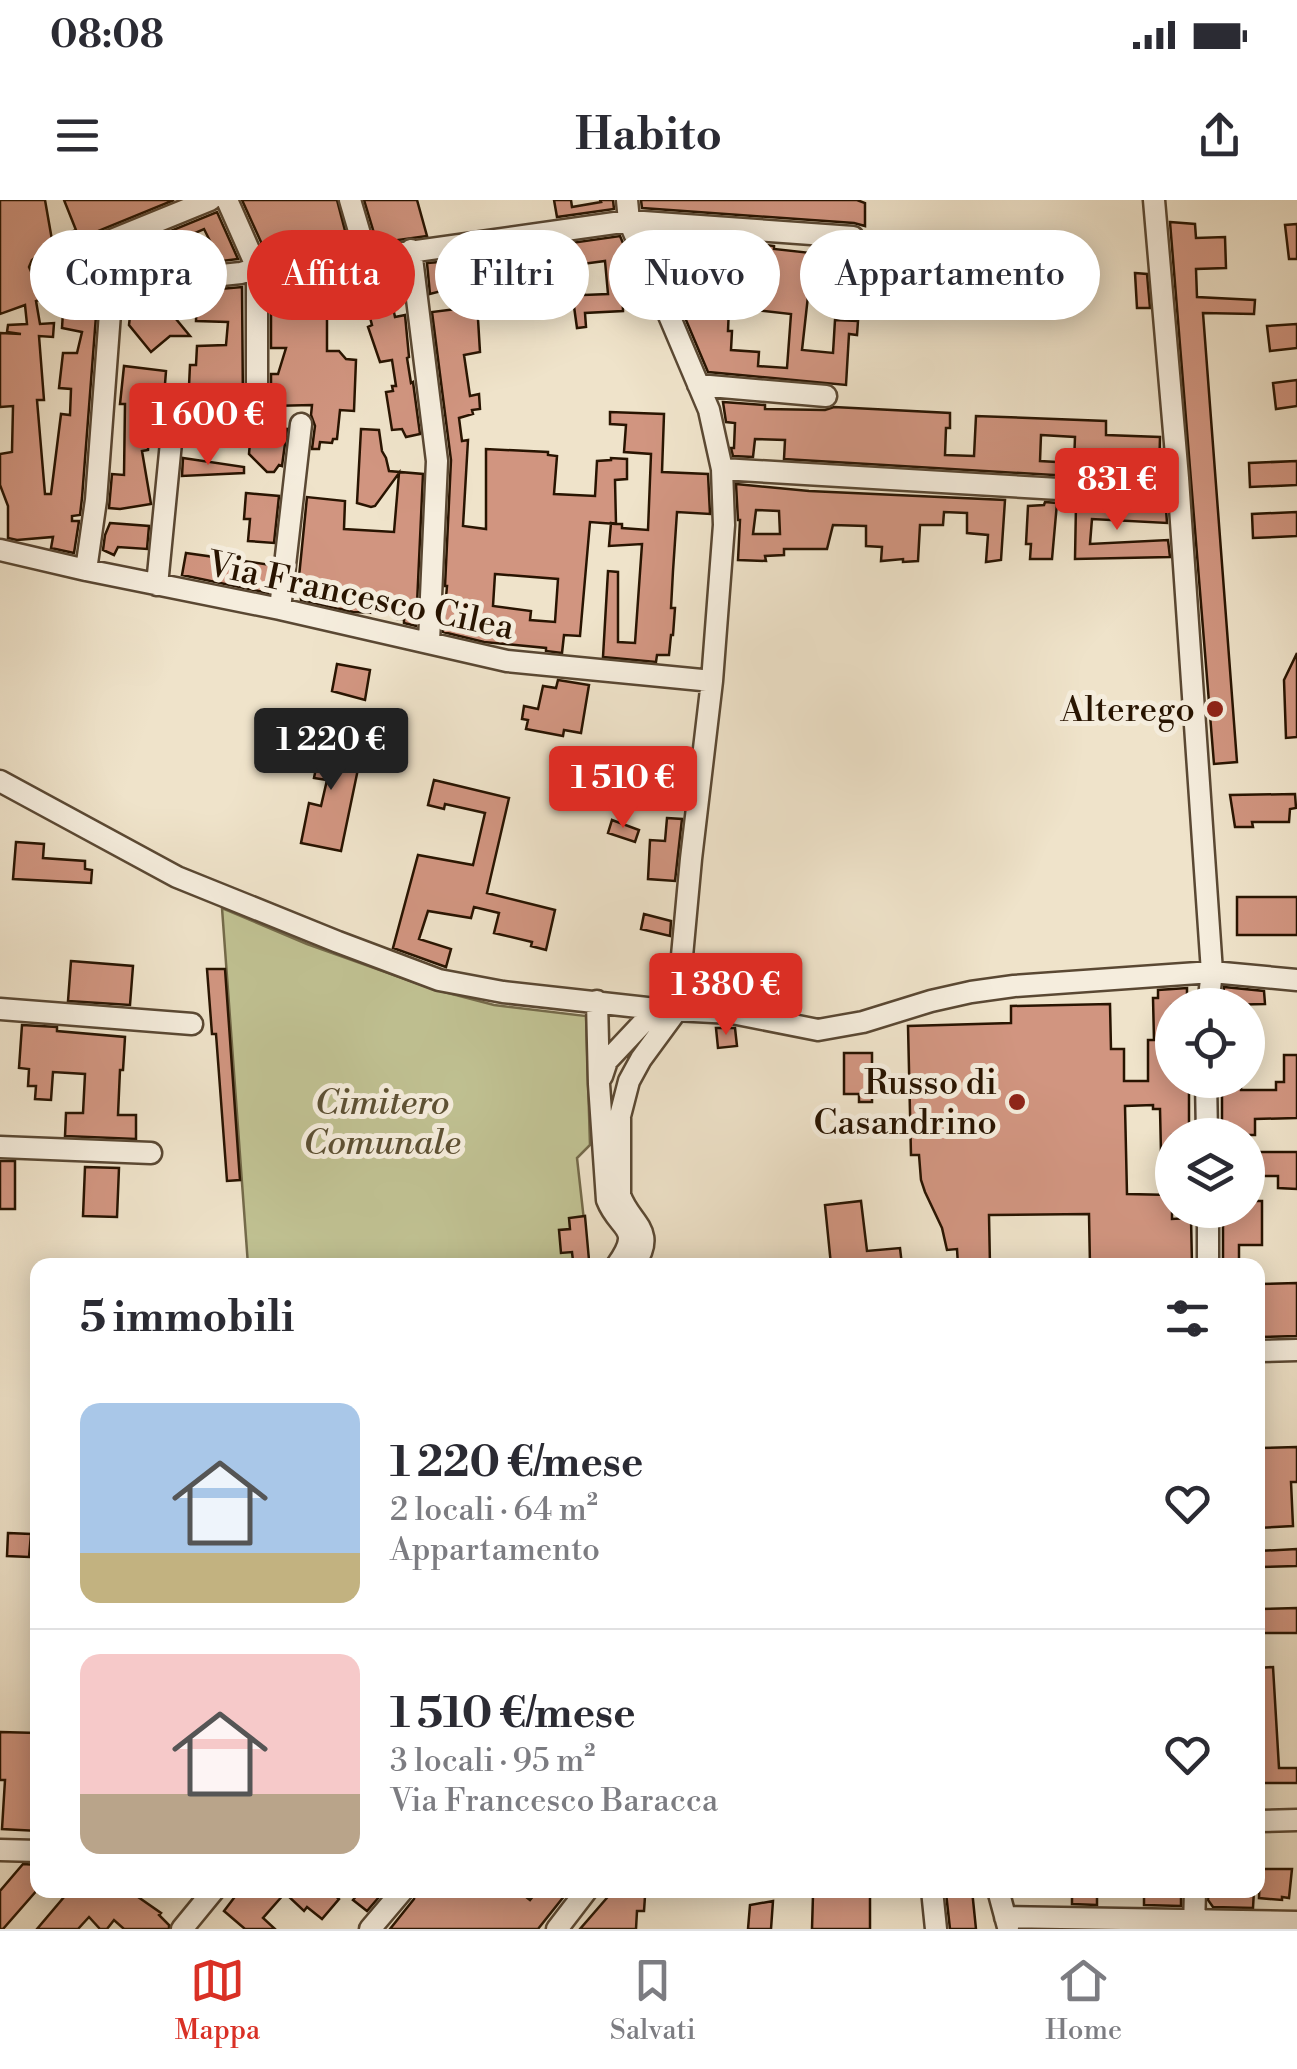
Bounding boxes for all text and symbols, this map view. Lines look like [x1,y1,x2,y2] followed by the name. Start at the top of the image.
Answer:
[50,12,164,59] text: 08:08
[575,107,722,164] text: Habito
[50,108,105,163] icon: menu
[1192,108,1247,163] icon: share
[30,230,227,320] chip: Compra
[247,230,415,320] chip: Affitta
[435,230,589,320] chip: Filtri
[609,230,780,320] chip: Nuovo
[800,230,1100,320] chip: Appartamento
[116,383,300,468] pin: 1 600 €
[151,395,265,435] text: 1 600 €
[1047,448,1187,533] pin: 831 €
[1077,460,1157,500] text: 831 €
[203,543,518,650] street label: Via Francesco Cilea
[1060,689,1195,732] place label: Alterego
[1204,698,1226,720] marker: Alterego
[239,708,423,793] pin: 1 220 €
[276,720,386,760] text: 1 220 €
[531,746,715,831] pin: 1 510 €
[571,758,675,798] text: 1 510 €
[634,953,818,1038] pin: 1 380 €
[671,965,781,1005] text: 1 380 €
[1155,988,1265,1228] map controls
[1155,988,1265,1098] button: locate
[814,1062,997,1145] place label: Russo di Casandrino
[303,1082,461,1165] park label: Cimitero Comunale
[1006,1091,1028,1113] marker: Russo di Casandrino
[1155,1118,1265,1228] button: layers
[1160,1291,1215,1346] icon: filters
[80,1292,294,1345] text: 5 immobili
[390,1437,643,1490] text: 1 220 €/mese
[160,1443,280,1563] icon: home
[1160,1476,1215,1531] icon: heart
[390,1490,598,1530] text: 2 locali · 64 m²
[390,1530,600,1570] text: Appartamento
[390,1688,636,1741] text: 1 510 €/mese
[160,1694,280,1814] icon: home
[1160,1727,1215,1782] icon: heart
[390,1741,595,1781] text: 3 locali · 95 m²
[390,1781,718,1821] text: Via Francesco Baracca
[175,1953,260,2048] tab: Mappa
[610,1953,696,2048] tab: Salvati
[1045,1953,1122,2048] tab: Home

